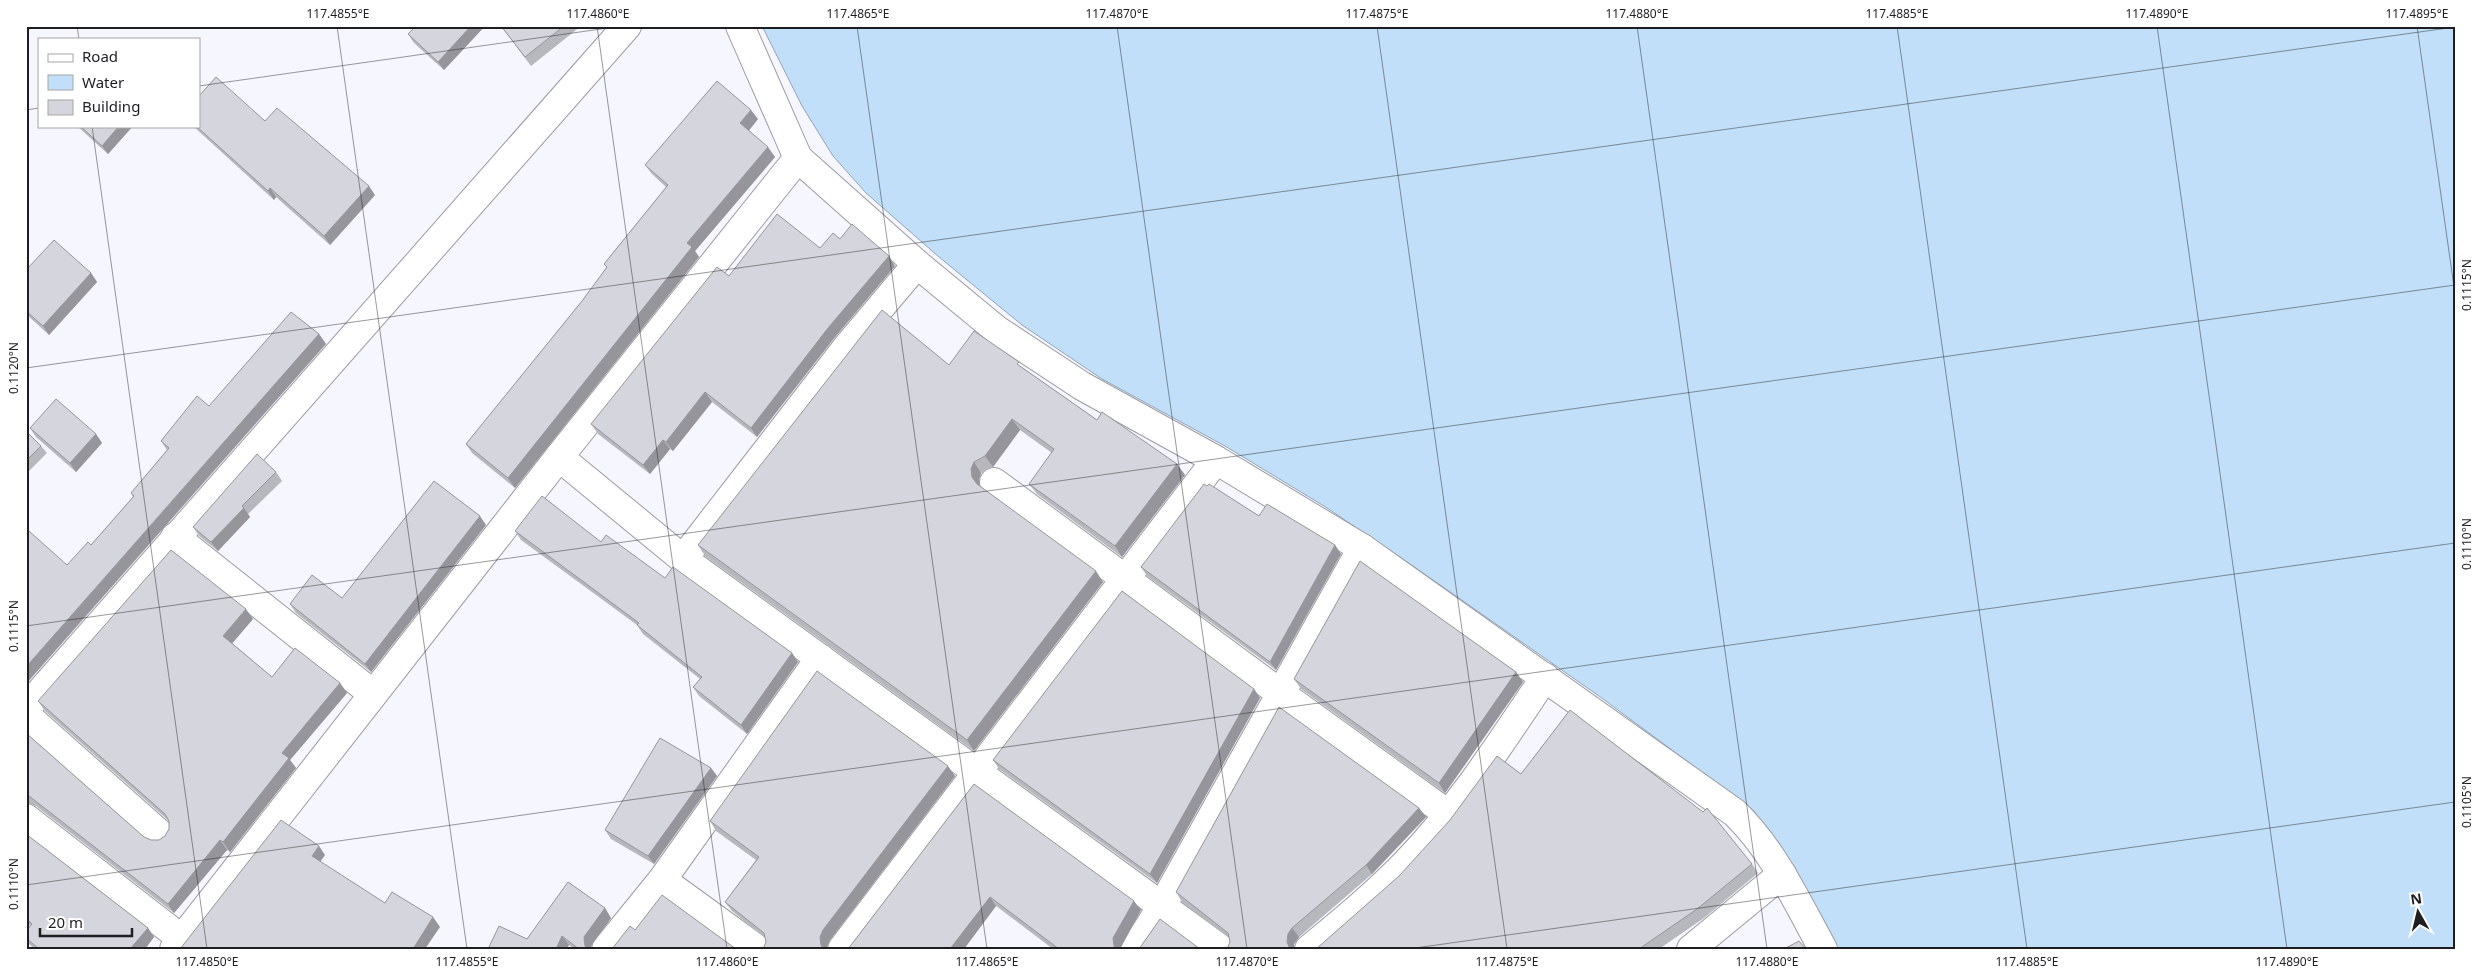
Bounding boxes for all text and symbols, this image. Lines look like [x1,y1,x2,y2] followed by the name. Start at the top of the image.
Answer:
[306,5,370,22] text: 117.4855°E
[566,5,630,22] text: 117.4860°E
[826,5,890,22] text: 117.4865°E
[1085,5,1149,22] text: 117.4870°E
[1345,5,1409,22] text: 117.4875°E
[1605,5,1669,22] text: 117.4880°E
[1865,5,1929,22] text: 117.4885°E
[2125,5,2189,22] text: 117.4890°E
[2385,5,2449,22] text: 117.4895°E
[38,38,200,128] legend
[82,46,118,66] text: Road
[82,72,124,92] text: Water
[82,96,140,116] text: Building
[2458,259,2475,311] text: 0.1115°N
[5,342,22,394] text: 0.1120°N
[2458,518,2475,570] text: 0.1110°N
[5,600,22,652] text: 0.1115°N
[2458,776,2475,828] text: 0.1105°N
[5,858,22,910] text: 0.1110°N
[2394,888,2444,938] north arrow
[2409,888,2423,909] text: N
[40,905,132,937] scale bar
[48,912,83,932] text: 20 m
[175,953,239,970] text: 117.4850°E
[435,953,499,970] text: 117.4855°E
[695,953,759,970] text: 117.4860°E
[955,953,1019,970] text: 117.4865°E
[1215,953,1279,970] text: 117.4870°E
[1475,953,1539,970] text: 117.4875°E
[1735,953,1799,970] text: 117.4880°E
[1995,953,2059,970] text: 117.4885°E
[2255,953,2319,970] text: 117.4890°E

